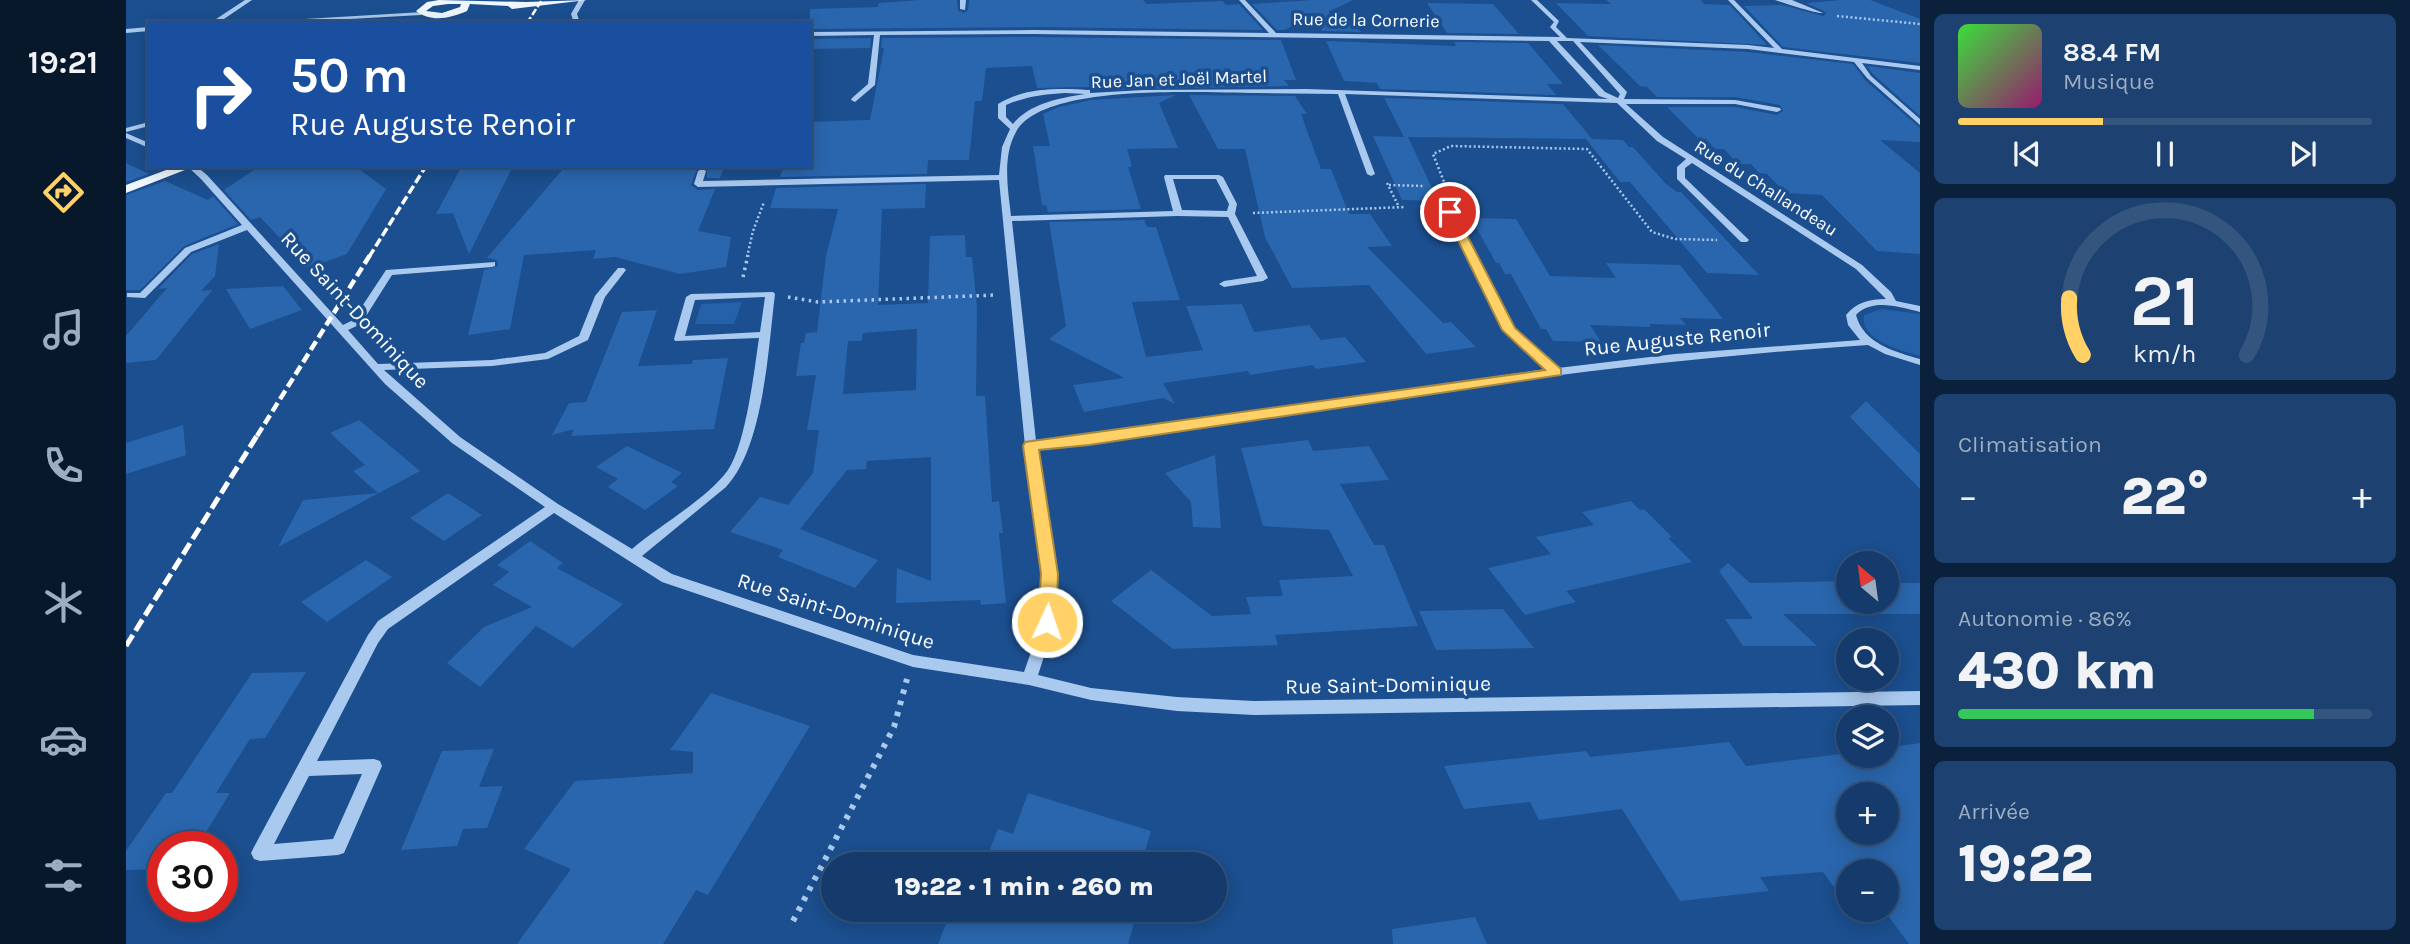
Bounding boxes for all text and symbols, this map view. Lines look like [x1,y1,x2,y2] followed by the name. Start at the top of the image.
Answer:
[1292,8,1440,32] street label: Rue de la Cornerie
[2063,37,2161,68] text: 88.4 FM
[28,44,98,81] text: 19:21
[290,47,408,104] text: 50 m
[175,49,266,140] icon: right
[1090,65,1268,93] street label: Rue Jan et Joël Martel
[2063,68,2155,95] text: Musique
[290,106,575,143] text: Rue Auguste Renoir
[1690,135,1842,241] street label: Rue du Challandeau
[2008,135,2046,173] icon: previous
[2146,135,2184,173] icon: pause
[2284,135,2322,173] icon: next
[39,168,88,217] icon: directions
[1420,182,1480,242] pin
[1431,193,1469,231] icon: arrive
[276,227,434,393] street label: Rue Saint-Dominique
[2130,258,2200,343] text: 21
[39,305,88,354] icon: music
[1583,317,1772,361] street label: Rue Auguste Renoir
[2133,338,2197,367] text: km/h
[1958,431,2102,458] text: Climatisation
[39,441,88,490] icon: phone
[2121,466,2209,527] text: 22°
[1958,474,1978,519] text: −
[2352,474,2372,519] text: +
[1836,551,1899,614] north arrow
[1836,551,1899,922] map controls
[734,568,938,654] street label: Rue Saint-Dominique
[39,578,88,627] icon: climate
[1010,585,1084,659] position arrow
[1958,605,2132,632] text: Autonomie · 86%
[1836,628,1899,691] button: search
[1958,640,2156,701] text: 430 km
[1285,671,1491,699] street label: Rue Saint-Dominique
[1836,705,1899,768] button: layers
[39,715,88,764] icon: car
[1836,782,1899,845] button: +
[1958,798,2030,825] text: Arrivée
[147,831,238,922] speed limit sign: 30
[1958,833,2093,894] text: 19:22
[39,851,88,900] icon: filters
[1836,859,1899,922] button: −
[894,871,1154,902] text: 19:22 · 1 min · 260 m

